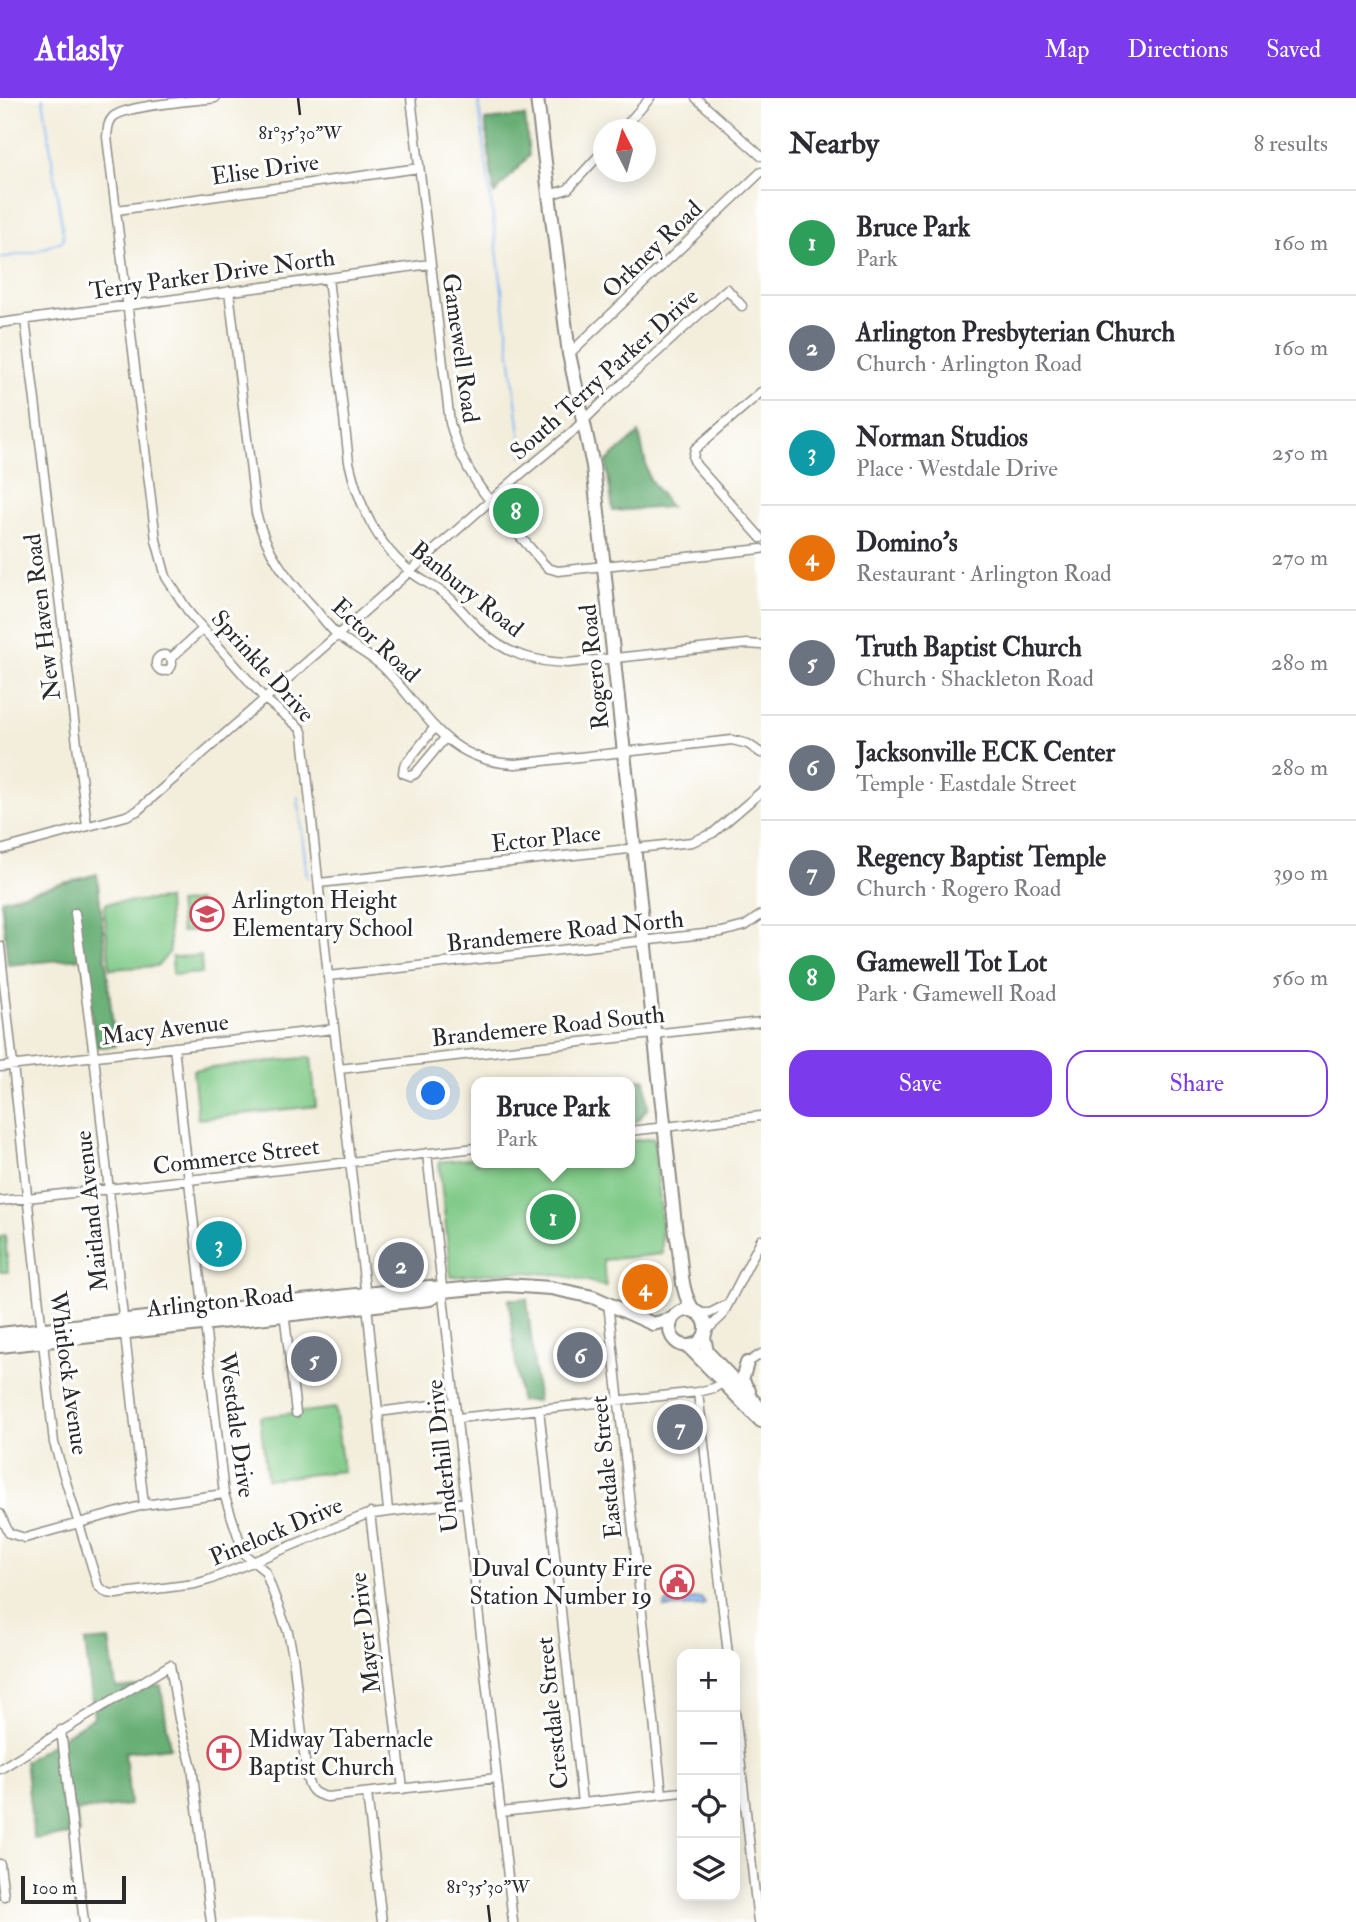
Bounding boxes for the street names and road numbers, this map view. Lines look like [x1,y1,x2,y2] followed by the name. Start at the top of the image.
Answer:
[209,147,321,192] street label: Elise Drive
[596,194,709,305] street label: Orkney Road
[87,242,337,307] street label: Terry Parker Drive North
[435,271,486,425] street label: Gamewell Road
[504,281,705,467] street label: South Terry Parker Drive
[17,532,68,702] street label: New Haven Road
[404,534,530,645] street label: Banbury Road
[325,591,427,689] street label: Ector Road
[572,603,616,731] street label: Rogero Road
[204,604,321,729] street label: Sprinkle Drive
[490,817,602,860] street label: Ector Place
[445,904,685,959] street label: Brandemere Road North
[430,999,666,1054] street label: Brandemere Road South
[100,1006,230,1053] street label: Macy Avenue
[68,1129,115,1293] street label: Maitland Avenue
[151,1131,321,1182] street label: Commerce Street
[144,1278,295,1325] street label: Arlington Road
[42,1288,95,1457] street label: Whitlock Avenue
[211,1350,262,1500] street label: Westdale Drive
[419,1378,466,1534] street label: Underhill Drive
[584,1394,629,1540] street label: Eastdale Street
[205,1490,347,1573] street label: Pinelock Drive
[343,1570,388,1695] street label: Mayer Drive
[529,1635,576,1791] street label: Crestdale Street

